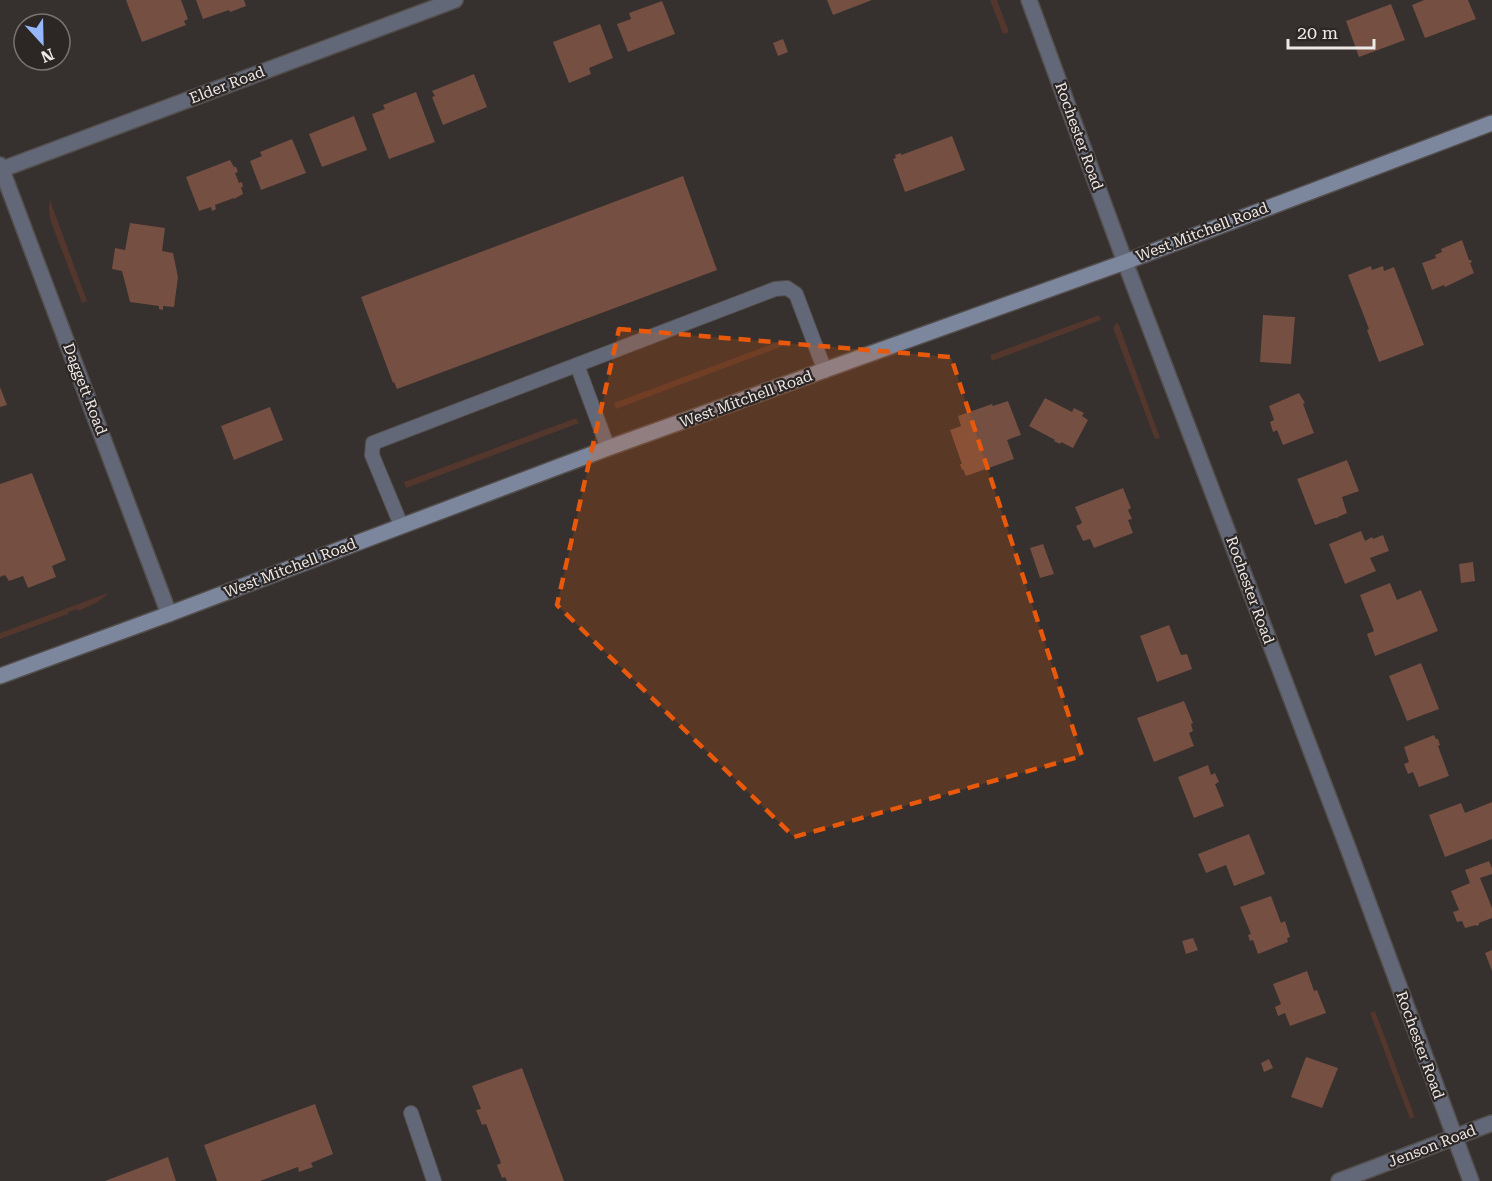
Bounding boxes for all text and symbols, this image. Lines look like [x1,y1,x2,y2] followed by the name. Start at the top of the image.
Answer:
[12,12,72,72] north arrow
[1288,12,1374,50] scale bar
[1297,22,1338,43] text: 20 m
[38,44,57,67] text: N
[187,62,267,108] street label: Elder Road
[1051,80,1107,193] street label: Rochester Road
[1133,198,1271,265] street label: West Mitchell Road
[59,341,111,438] street label: Daggett Road
[677,366,815,431] street label: West Mitchell Road
[221,534,359,601] street label: West Mitchell Road
[1222,534,1278,647] street label: Rochester Road
[1392,989,1448,1102] street label: Rochester Road
[1385,1121,1479,1171] street label: Jenson Road

